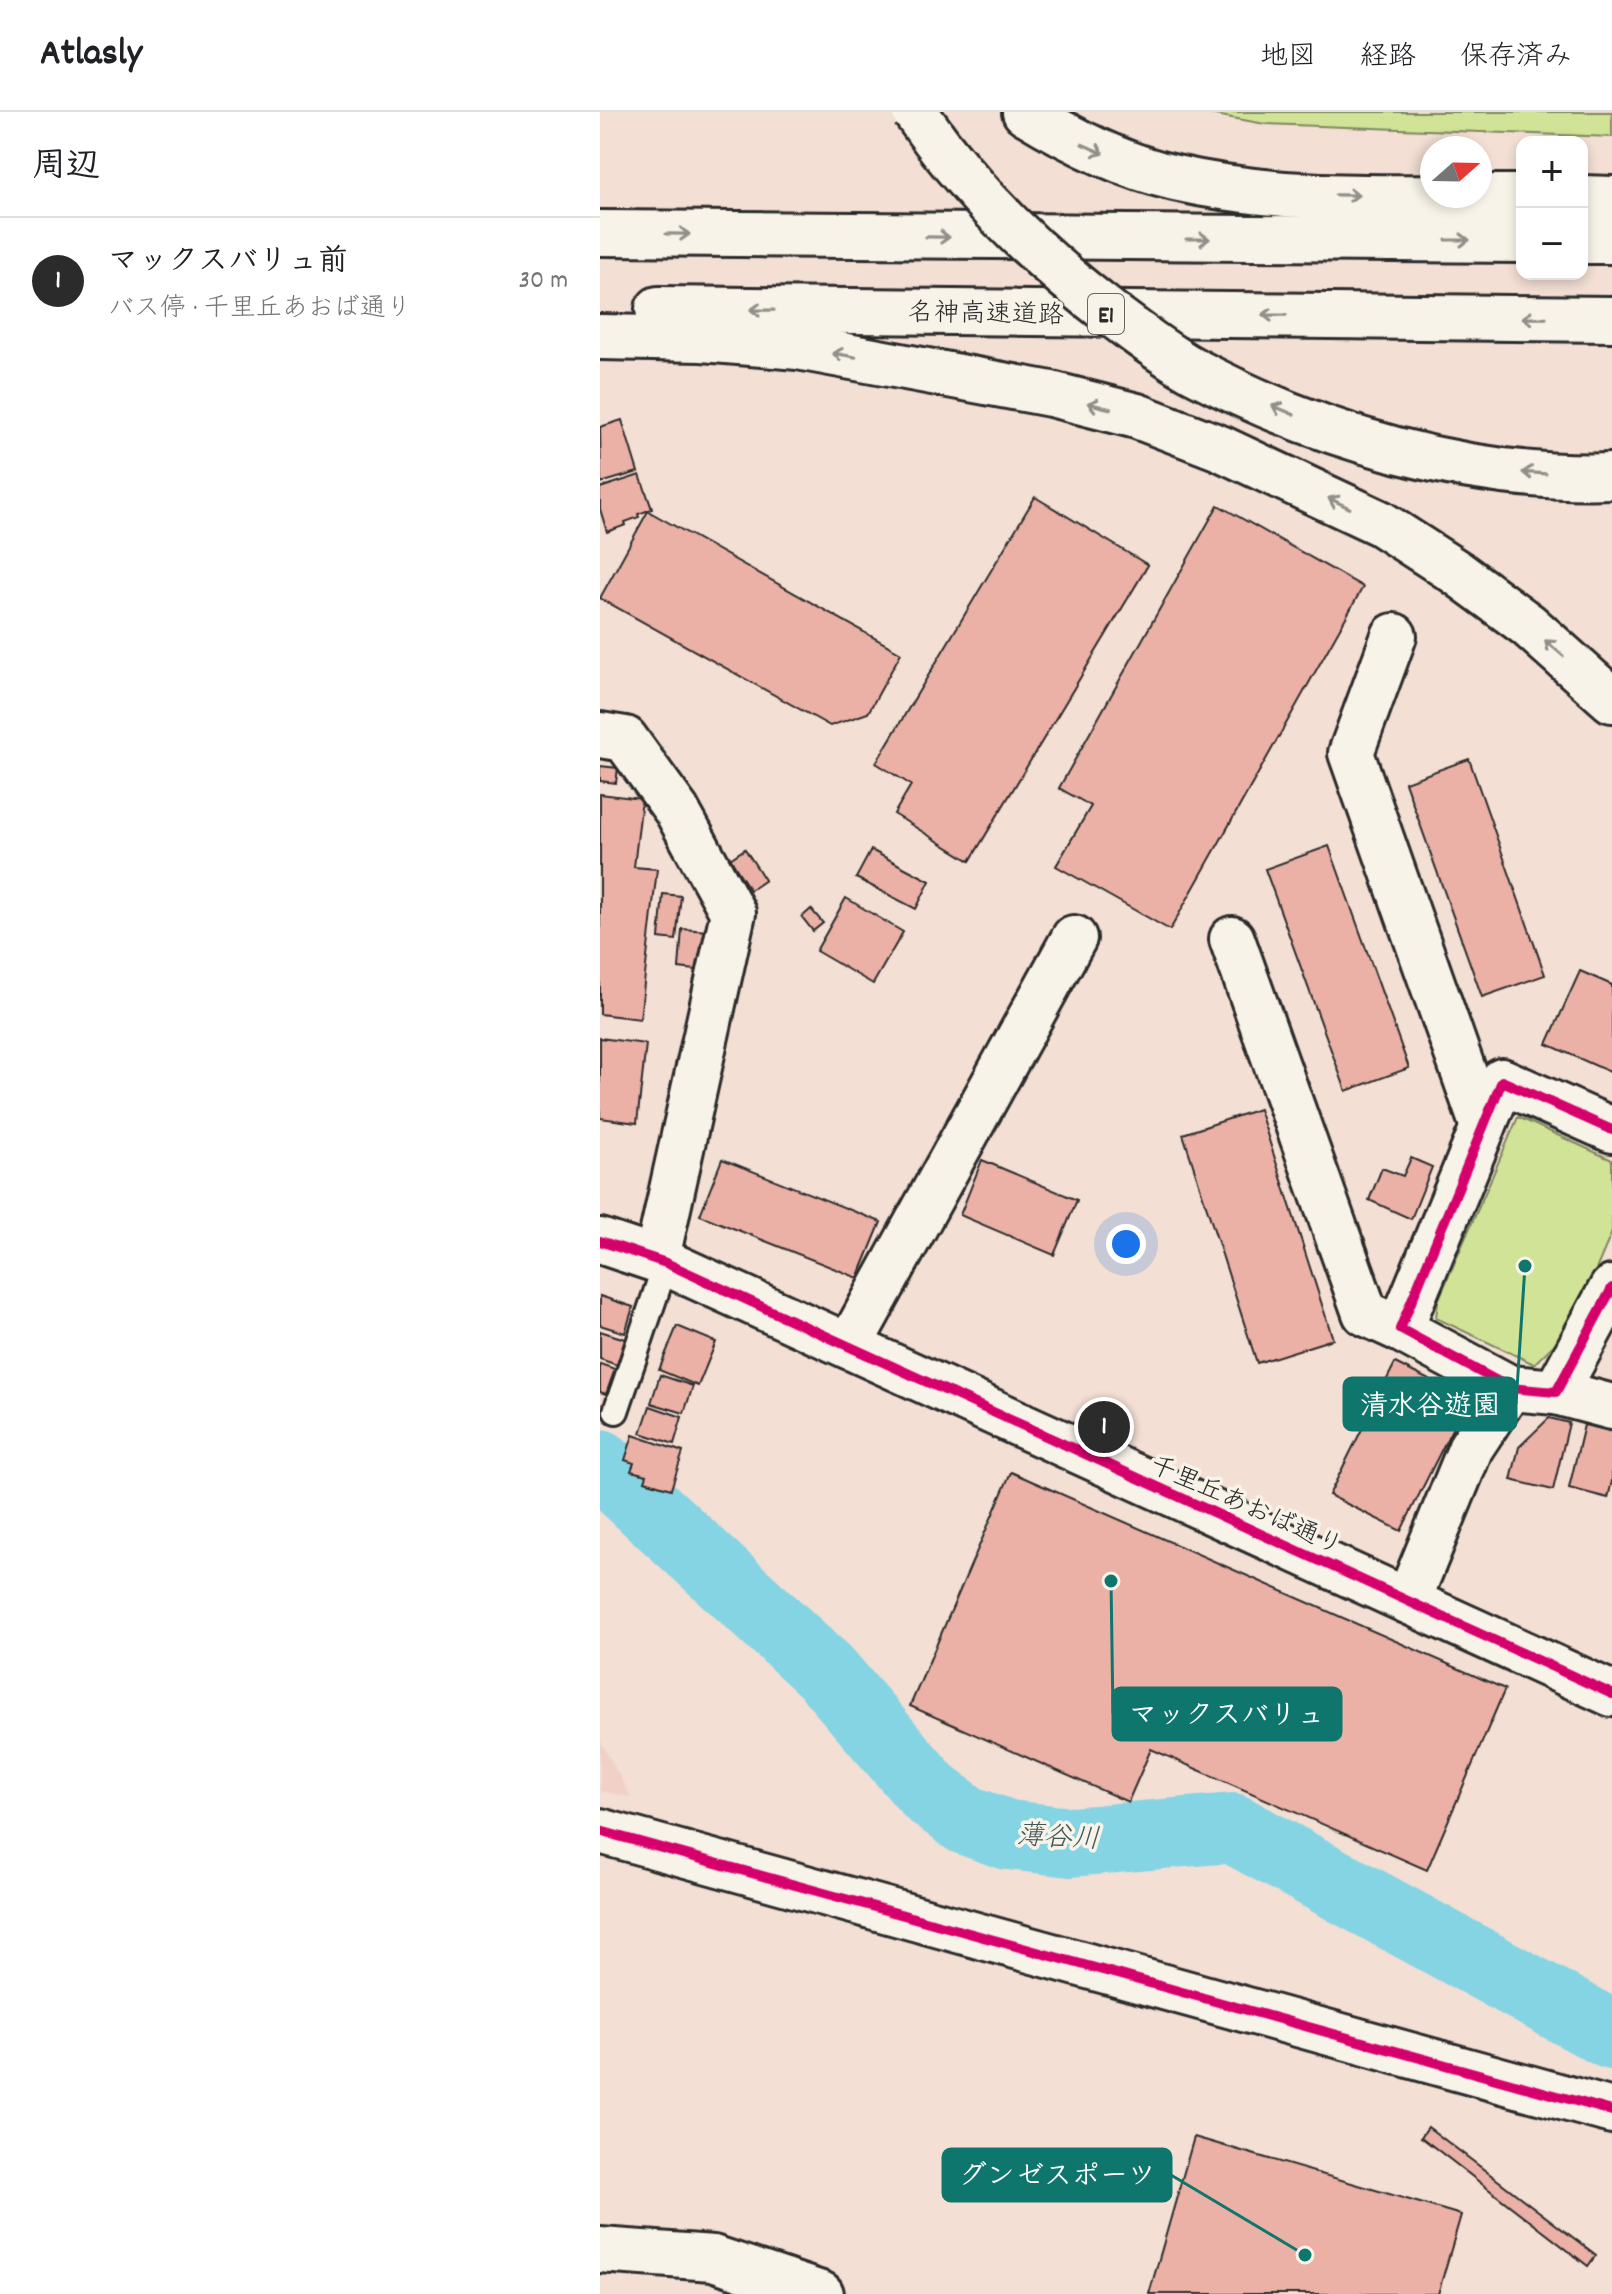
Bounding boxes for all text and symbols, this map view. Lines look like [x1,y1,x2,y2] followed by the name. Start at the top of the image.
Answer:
[40,28,142,83] text: Atlasly
[1260,39,1316,79] text: 地図
[1360,39,1416,79] text: 経路
[1460,39,1572,79] text: 保存済み
[1420,136,1492,208] north arrow
[1516,136,1588,280] map controls
[1516,136,1588,208] button: +
[1081,142,1105,157] one-way arrow
[32,144,100,193] text: 周辺
[1333,187,1360,203] one-way arrow
[1516,208,1588,280] button: −
[664,226,691,242] one-way arrow
[924,229,951,245] one-way arrow
[1184,231,1211,247] one-way arrow
[1444,232,1471,248] one-way arrow
[108,242,348,285] text: マックスバリュ前
[55,263,61,300] text: 1
[518,263,568,300] text: 30 m
[108,291,412,328] text: バス停 · 千里丘あおば通り
[1088,294,1124,334] road number: E1
[908,296,1064,335] street label: 名神高速道路
[749,302,776,318] one-way arrow
[1261,307,1288,323] one-way arrow
[1521,310,1548,326] one-way arrow
[832,347,857,362] one-way arrow
[1086,398,1112,413] one-way arrow
[1271,402,1296,417] one-way arrow
[1521,465,1548,480] one-way arrow
[1328,495,1352,510] one-way arrow
[1545,639,1565,657] one-way arrow
[1106,1224,1146,1264] your location
[1344,1378,1516,1430] callout: 清水谷遊園
[1360,1389,1500,1429] text: 清水谷遊園
[1078,1397,1130,1457] pin: 1
[1143,1448,1348,1566] street label: 千里丘あおば通り
[1113,1688,1341,1740] callout: マックスバリュ
[1129,1698,1325,1738] text: マックスバリュ
[1015,1818,1101,1862] water label: 薄谷川
[943,2149,1171,2201] callout: グンゼスポーツ
[958,2159,1156,2199] text: グンゼスポーツ

